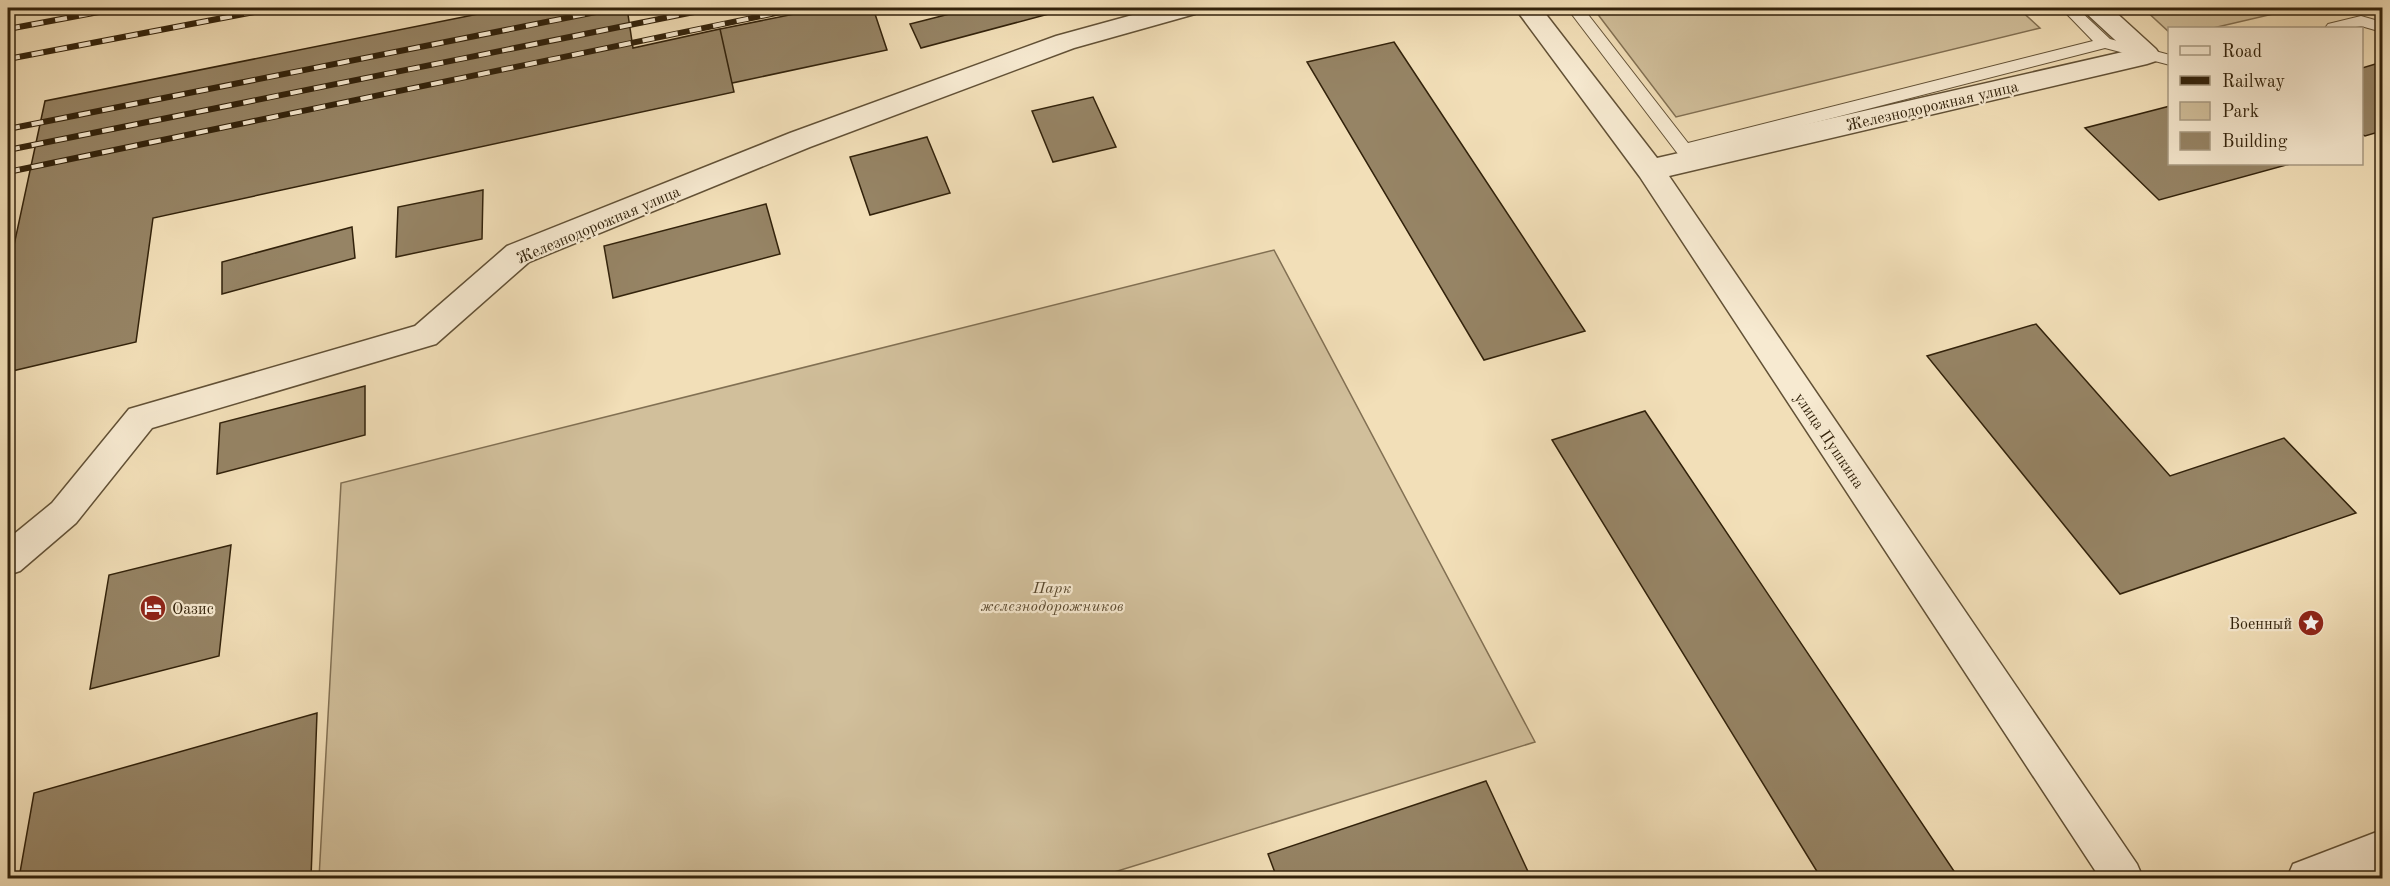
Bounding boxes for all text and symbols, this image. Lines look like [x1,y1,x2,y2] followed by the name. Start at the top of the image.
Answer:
[2168,27,2363,165] legend
[2222,43,2262,61] text: Road
[2222,73,2285,91] text: Railway
[1845,79,2020,135] street label: Железнодорожная улица
[2222,103,2259,121] text: Park
[2222,133,2288,151] text: Building
[515,184,683,268] street label: Железнодорожная улица
[1790,390,1866,492] street label: улица Пушкина
[980,581,1124,615] park label: Парк железнодорожников
[138,593,168,623] hotel icon: Оазис
[172,602,214,618] place label: Оазис
[2296,608,2326,638] place icon: Военный
[2229,617,2292,633] place label: Военный

